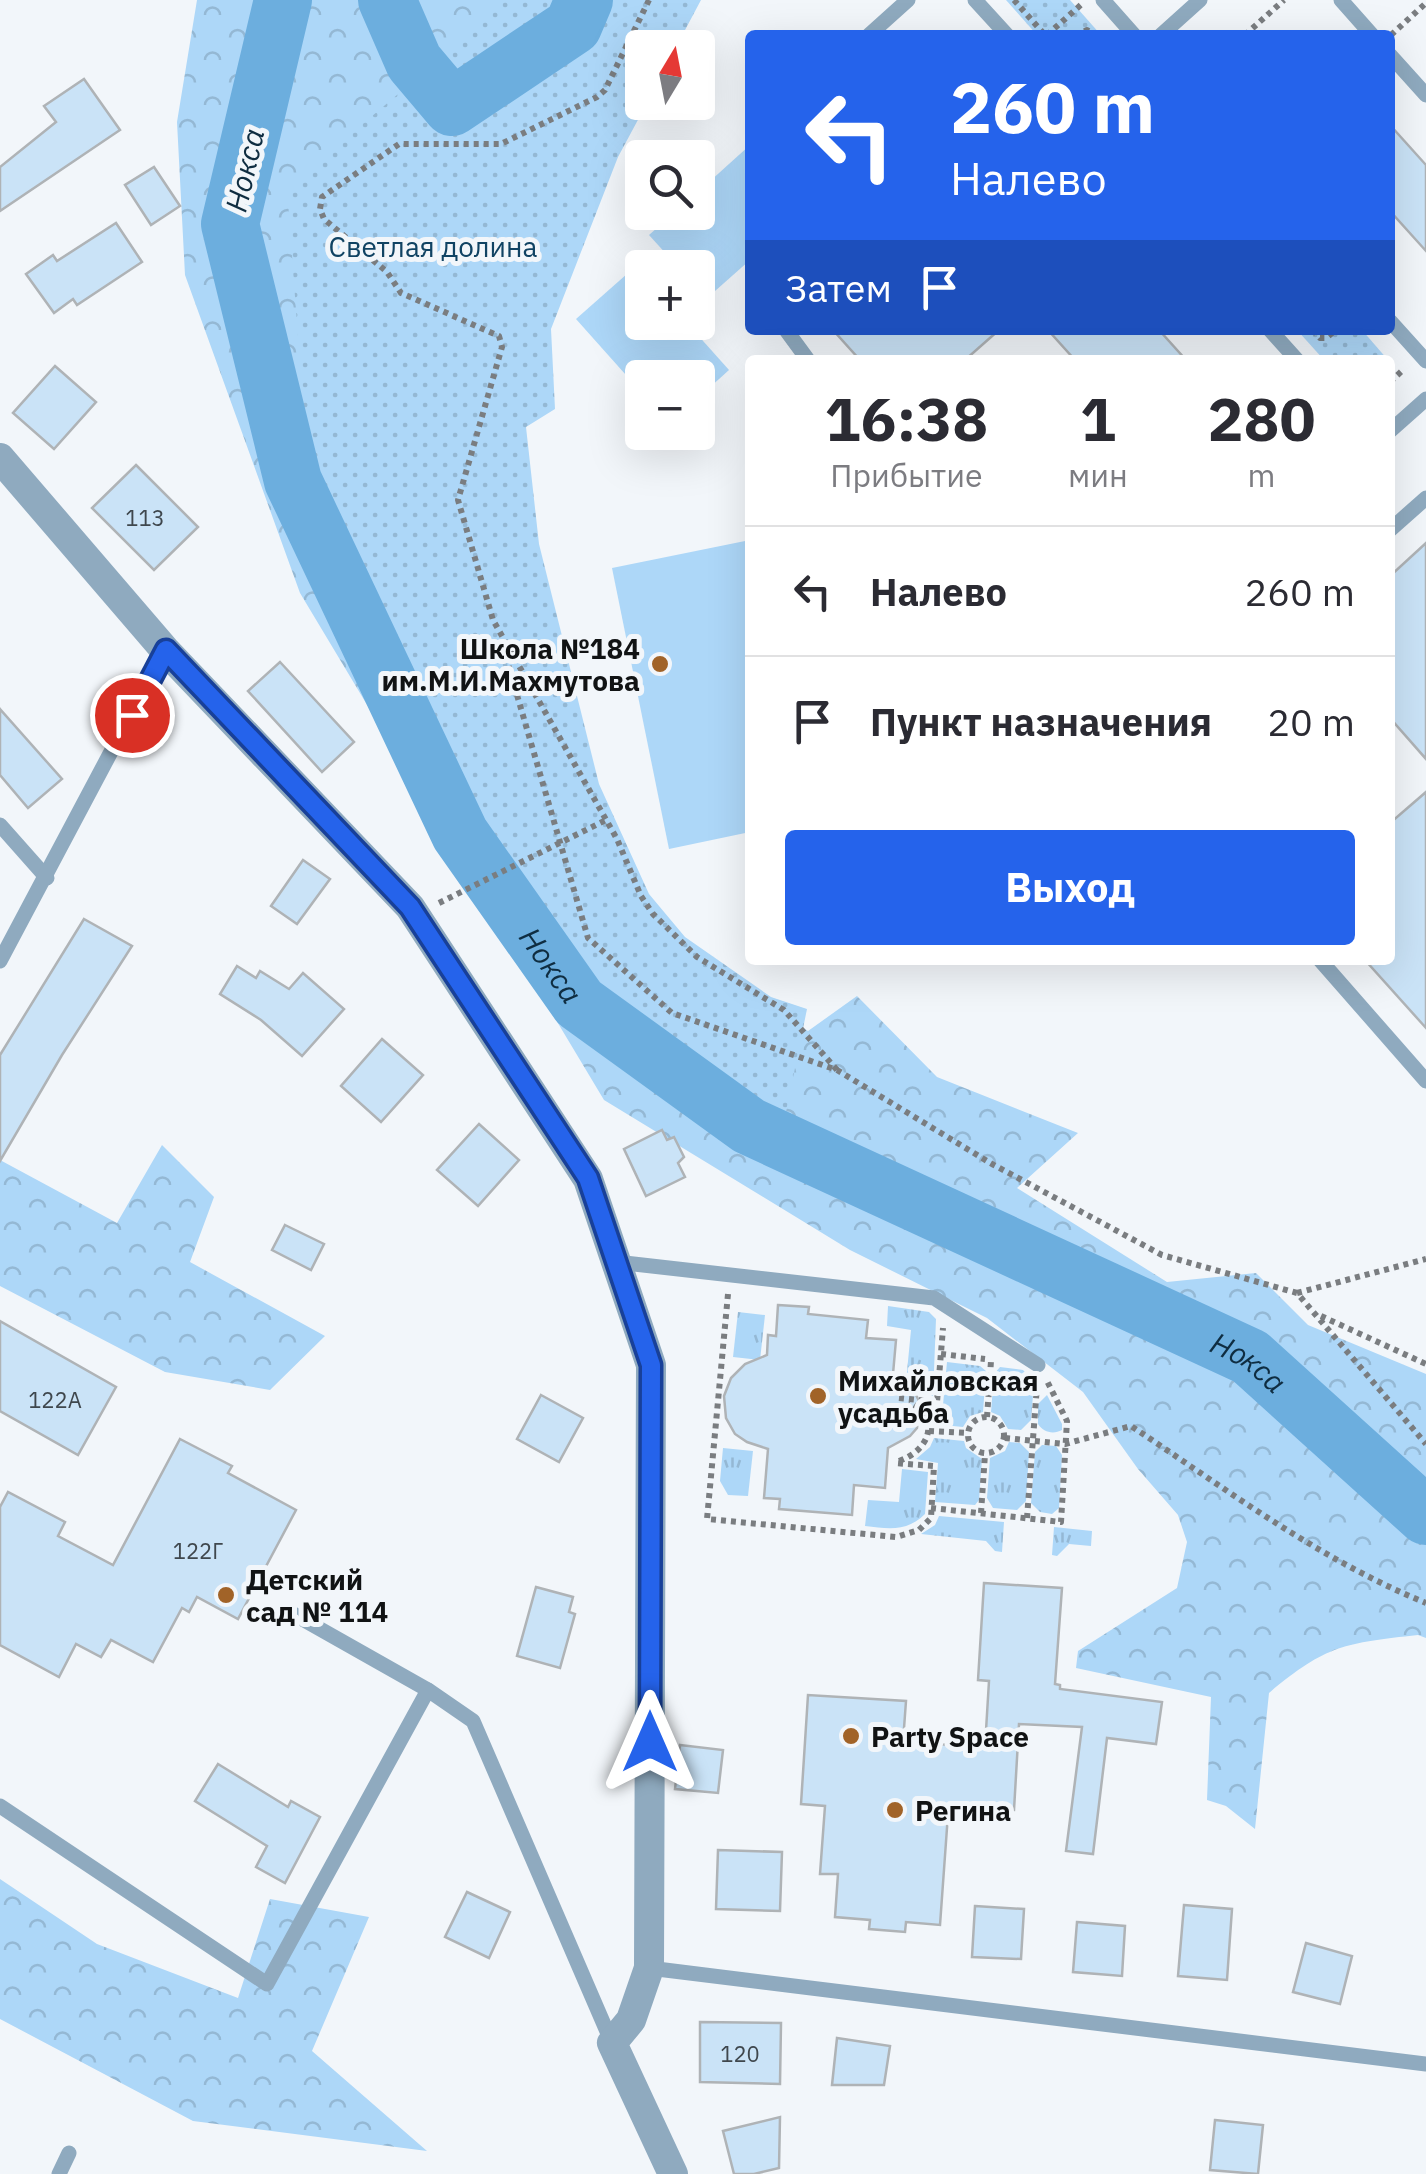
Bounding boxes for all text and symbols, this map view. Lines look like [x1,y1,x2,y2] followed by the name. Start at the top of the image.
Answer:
[625,30,715,120] north arrow
[625,30,715,450] map controls
[950,61,1155,152] text: 260 m
[785,70,915,200] icon: left
[216,125,272,215] water label: Нокса
[625,140,715,230] button: search
[950,149,1107,207] text: Налево
[329,228,537,265] park label: Светлая долина
[625,250,715,340] button: +
[912,260,967,315] icon: arrive
[785,263,892,312] text: Затем
[625,360,715,450] button: −
[825,379,988,458] text: 16:38
[1080,379,1116,458] text: 1
[1207,379,1315,458] text: 280
[830,454,983,496] text: Прибытие
[1068,454,1128,496] text: мин
[1247,454,1275,496] text: m
[125,503,165,532] house number: 113
[785,564,840,619] icon: left
[870,567,1007,616] text: Налево
[1244,567,1355,616] text: 260 m
[382,630,640,699] place label: Школа №184 им.М.И.Махмутова
[649,653,671,675] marker: Школа №184 им.М.И.Махмутова
[90,673,175,758] pin
[105,688,160,743] icon: arrive
[785,694,840,749] icon: arrive
[870,697,1212,746] text: Пункт назначения
[1267,697,1355,746] text: 20 m
[785,830,1355,945] button: Выход
[512,919,592,1010] water label: Нокса
[1205,1322,1295,1401] water label: Нокса
[838,1362,1039,1431] place label: Михайловская усадьба
[28,1385,82,1414] house number: 122А
[807,1385,829,1407] marker: Михайловская усадьба
[173,1536,223,1565] house number: 122Г
[246,1561,388,1630] place label: Детский сад № 114
[215,1584,237,1606] marker: Детский сад № 114
[598,1690,702,1794] position arrow
[871,1718,1029,1755] place label: Party Space
[840,1725,862,1747] marker: Party Space
[915,1792,1011,1829] place label: Регина
[884,1799,906,1821] marker: Регина
[720,2039,760,2068] house number: 120

